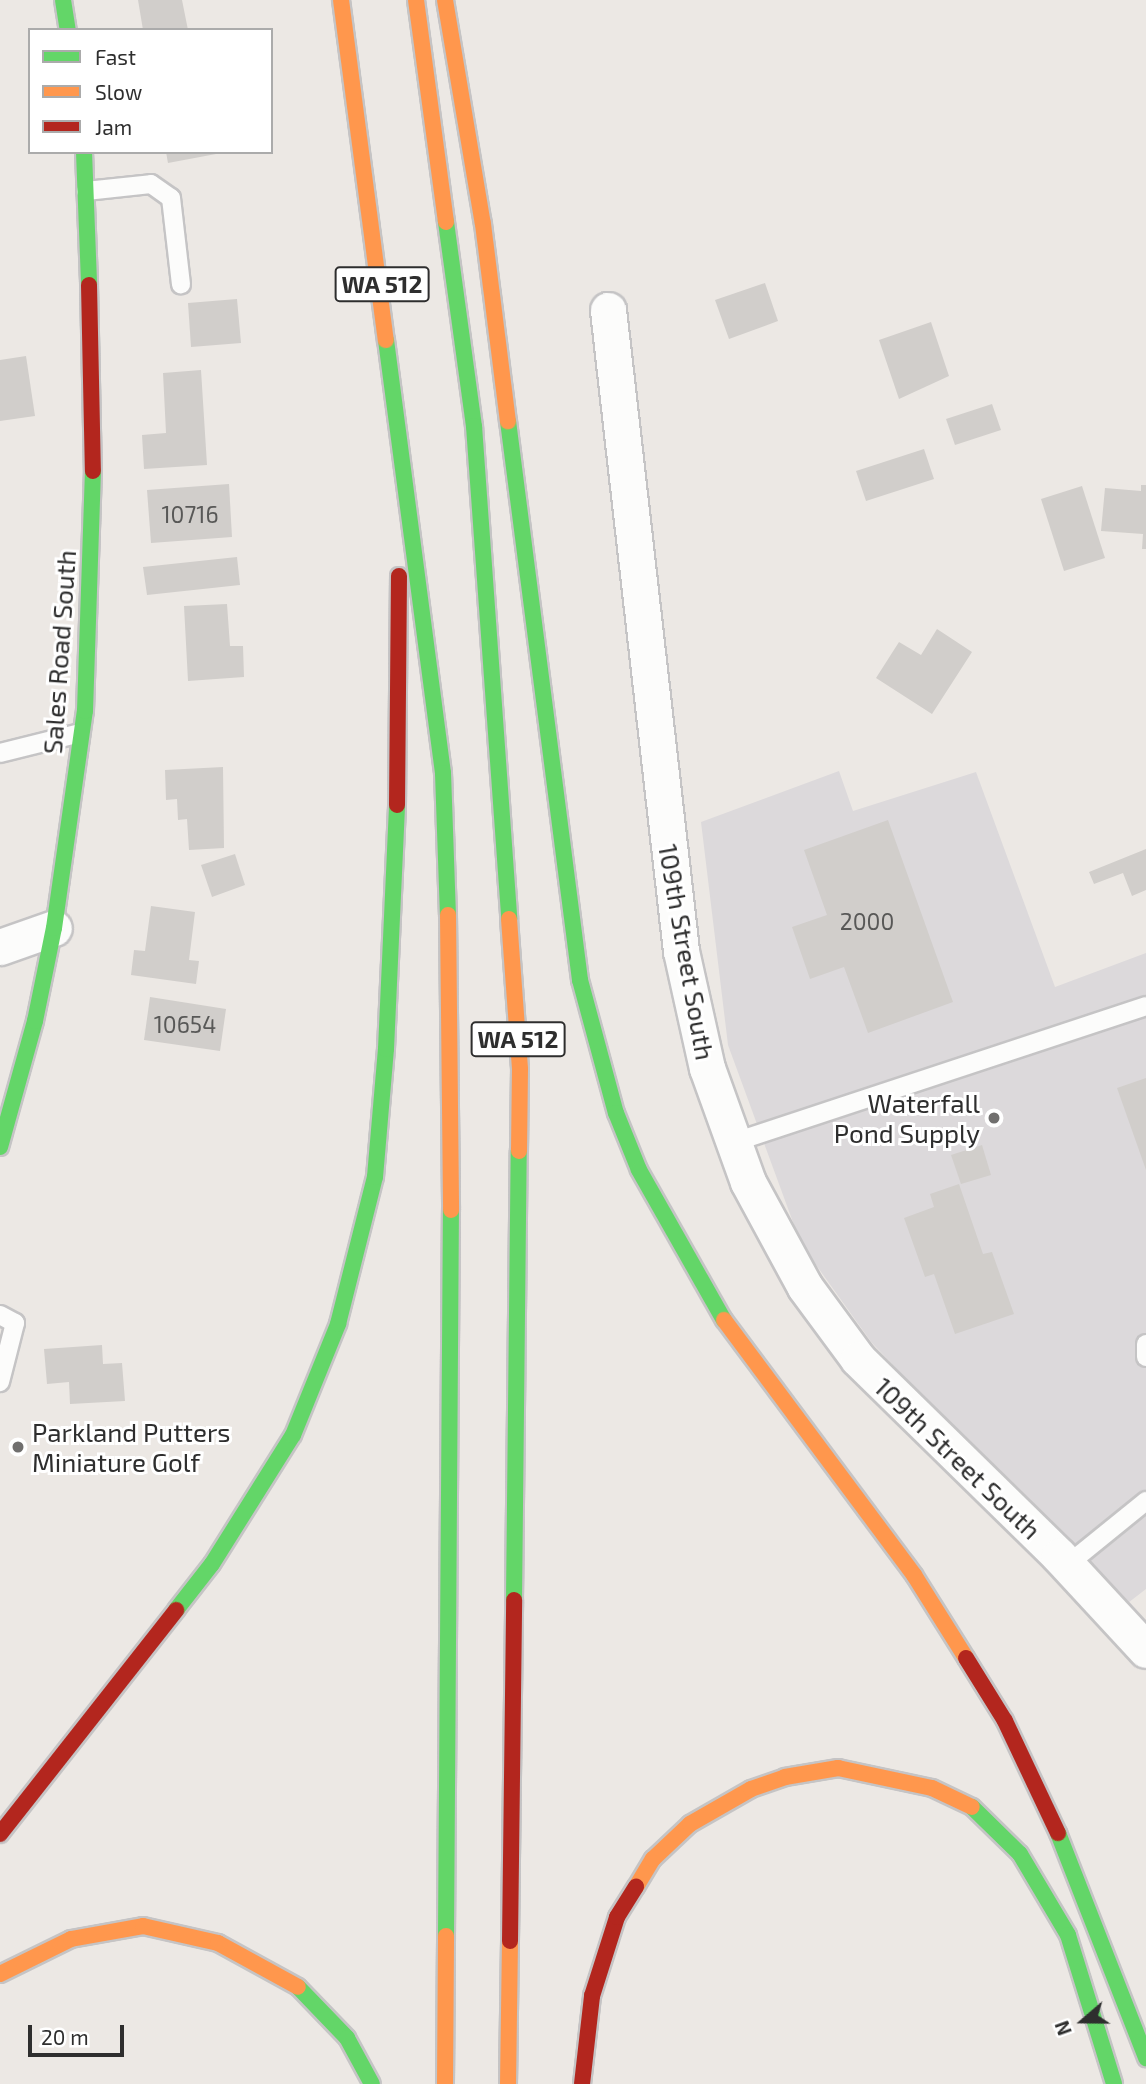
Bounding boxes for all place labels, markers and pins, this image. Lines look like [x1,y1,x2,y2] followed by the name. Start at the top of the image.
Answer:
[834,1087,980,1148] place label: Waterfall Pond Supply
[986,1110,1002,1126] marker: Waterfall Pond Supply
[32,1416,231,1478] place label: Parkland Putters Miniature Golf
[10,1439,26,1455] marker: Parkland Putters Miniature Golf

